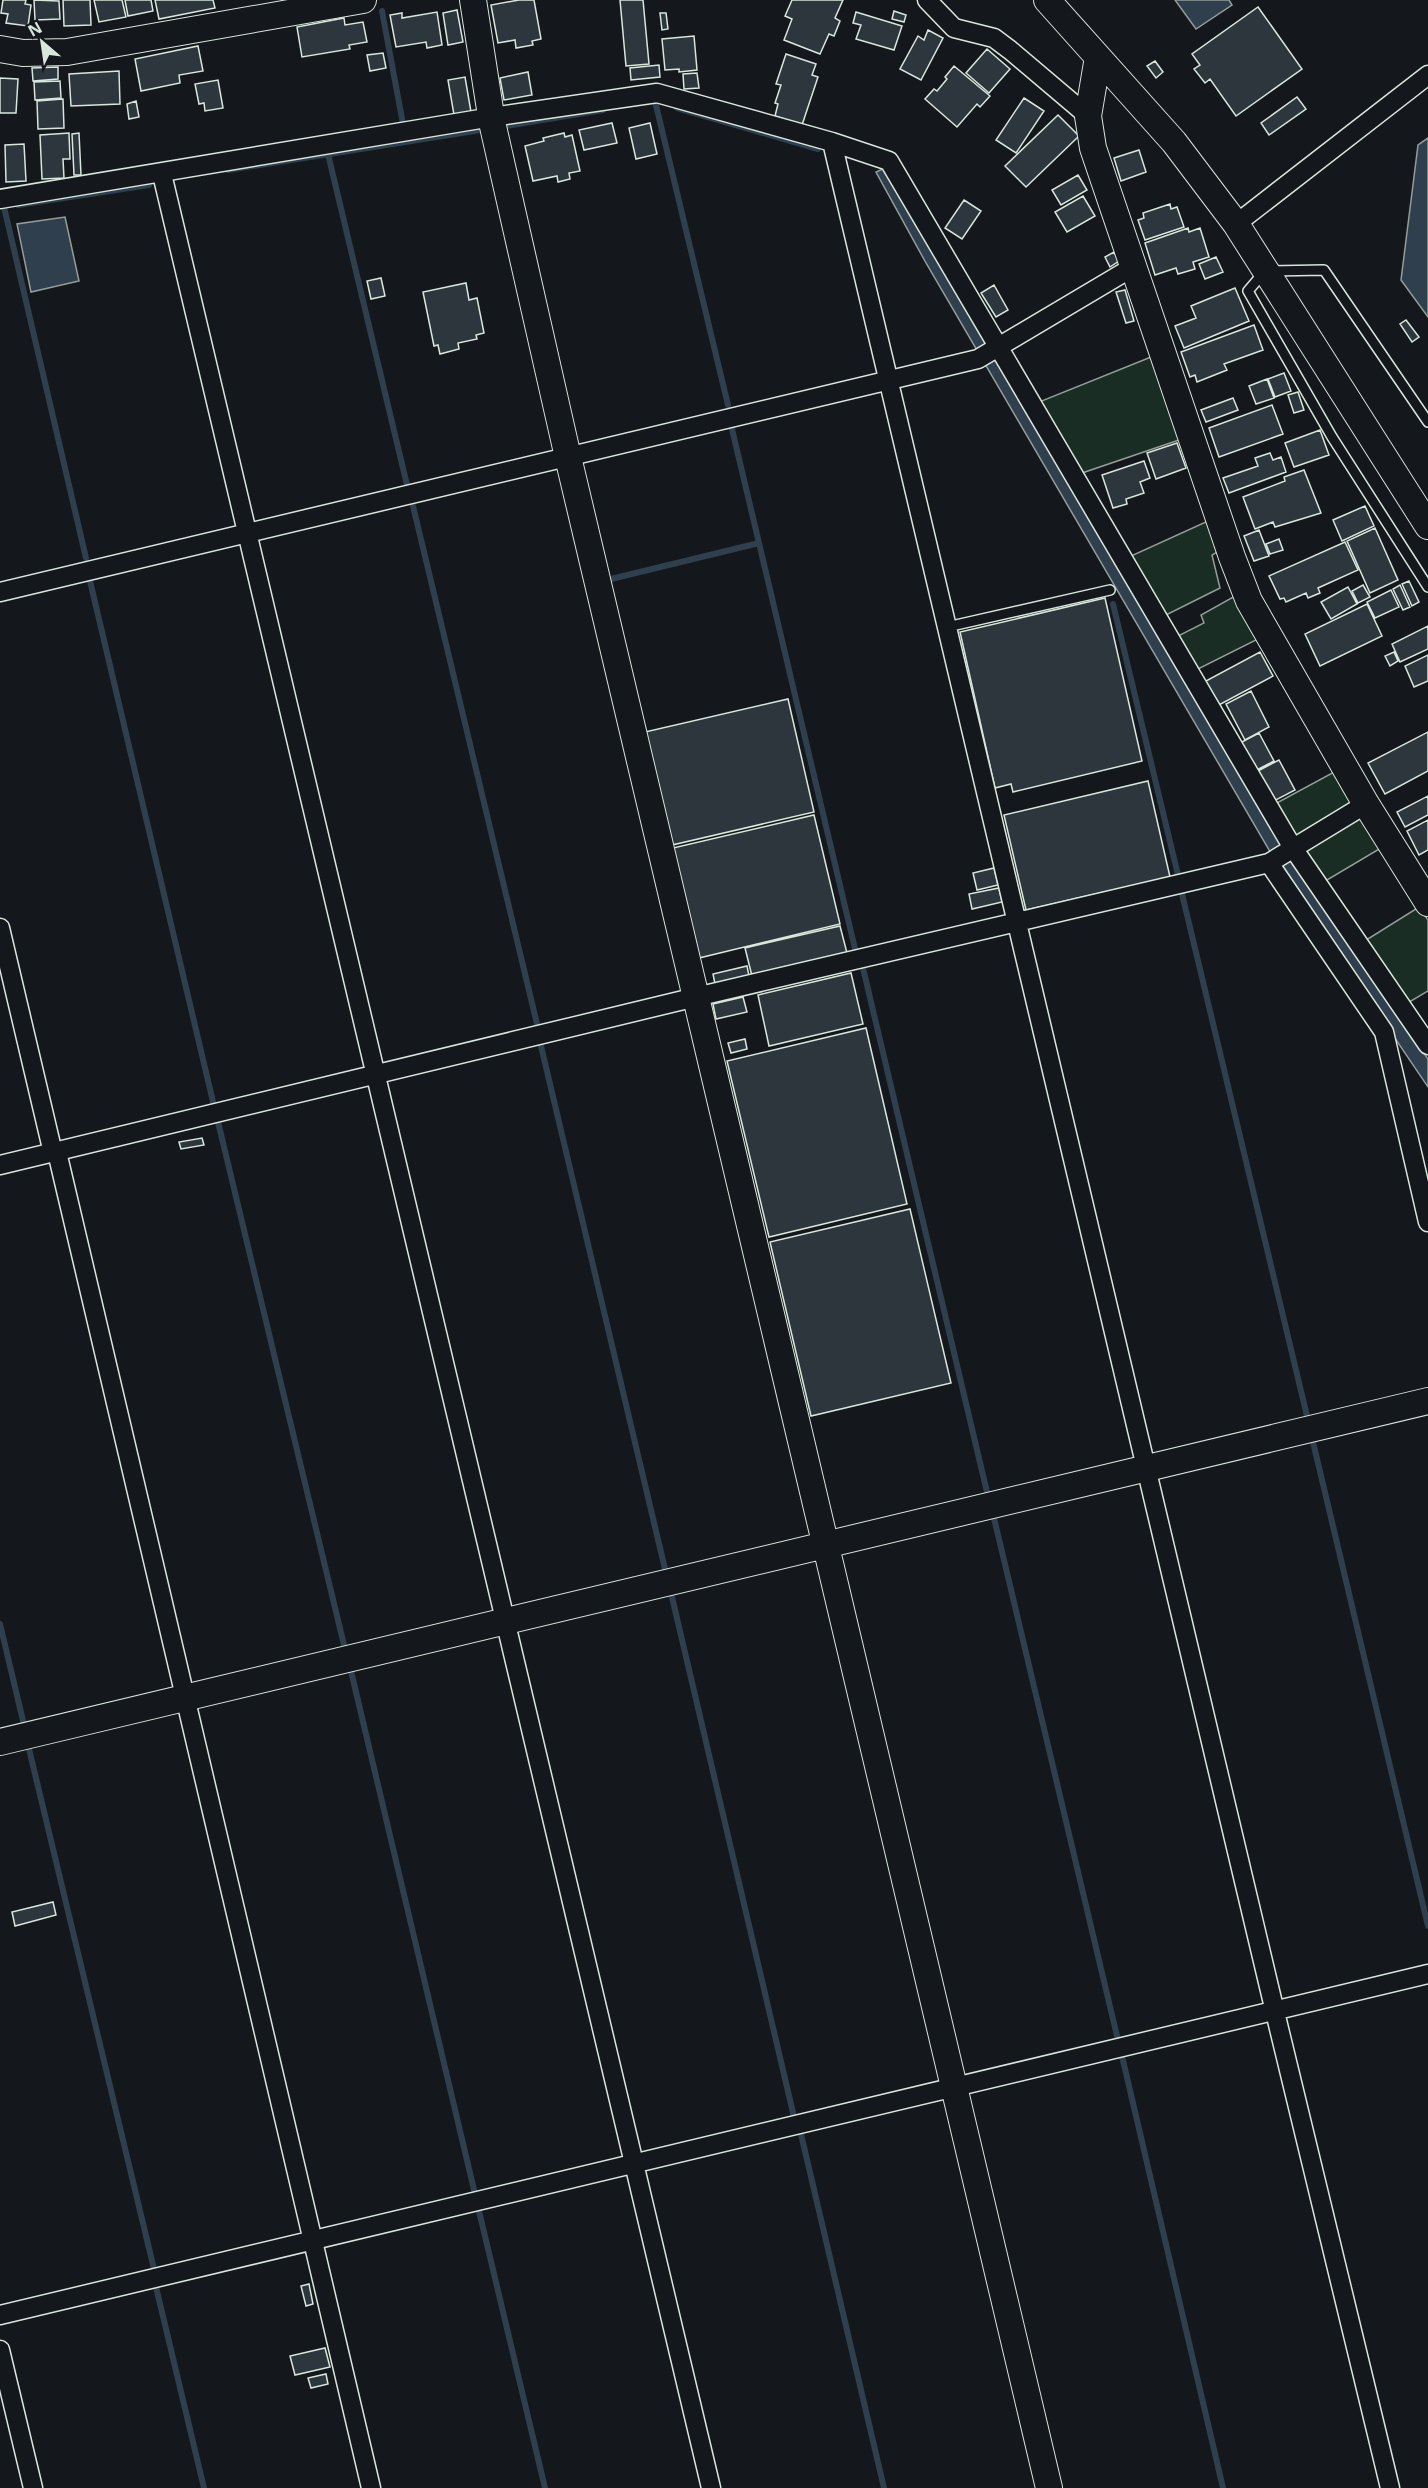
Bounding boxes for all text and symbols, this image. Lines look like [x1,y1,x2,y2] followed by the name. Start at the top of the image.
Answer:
[12,12,72,72] north arrow
[24,16,46,42] text: N

